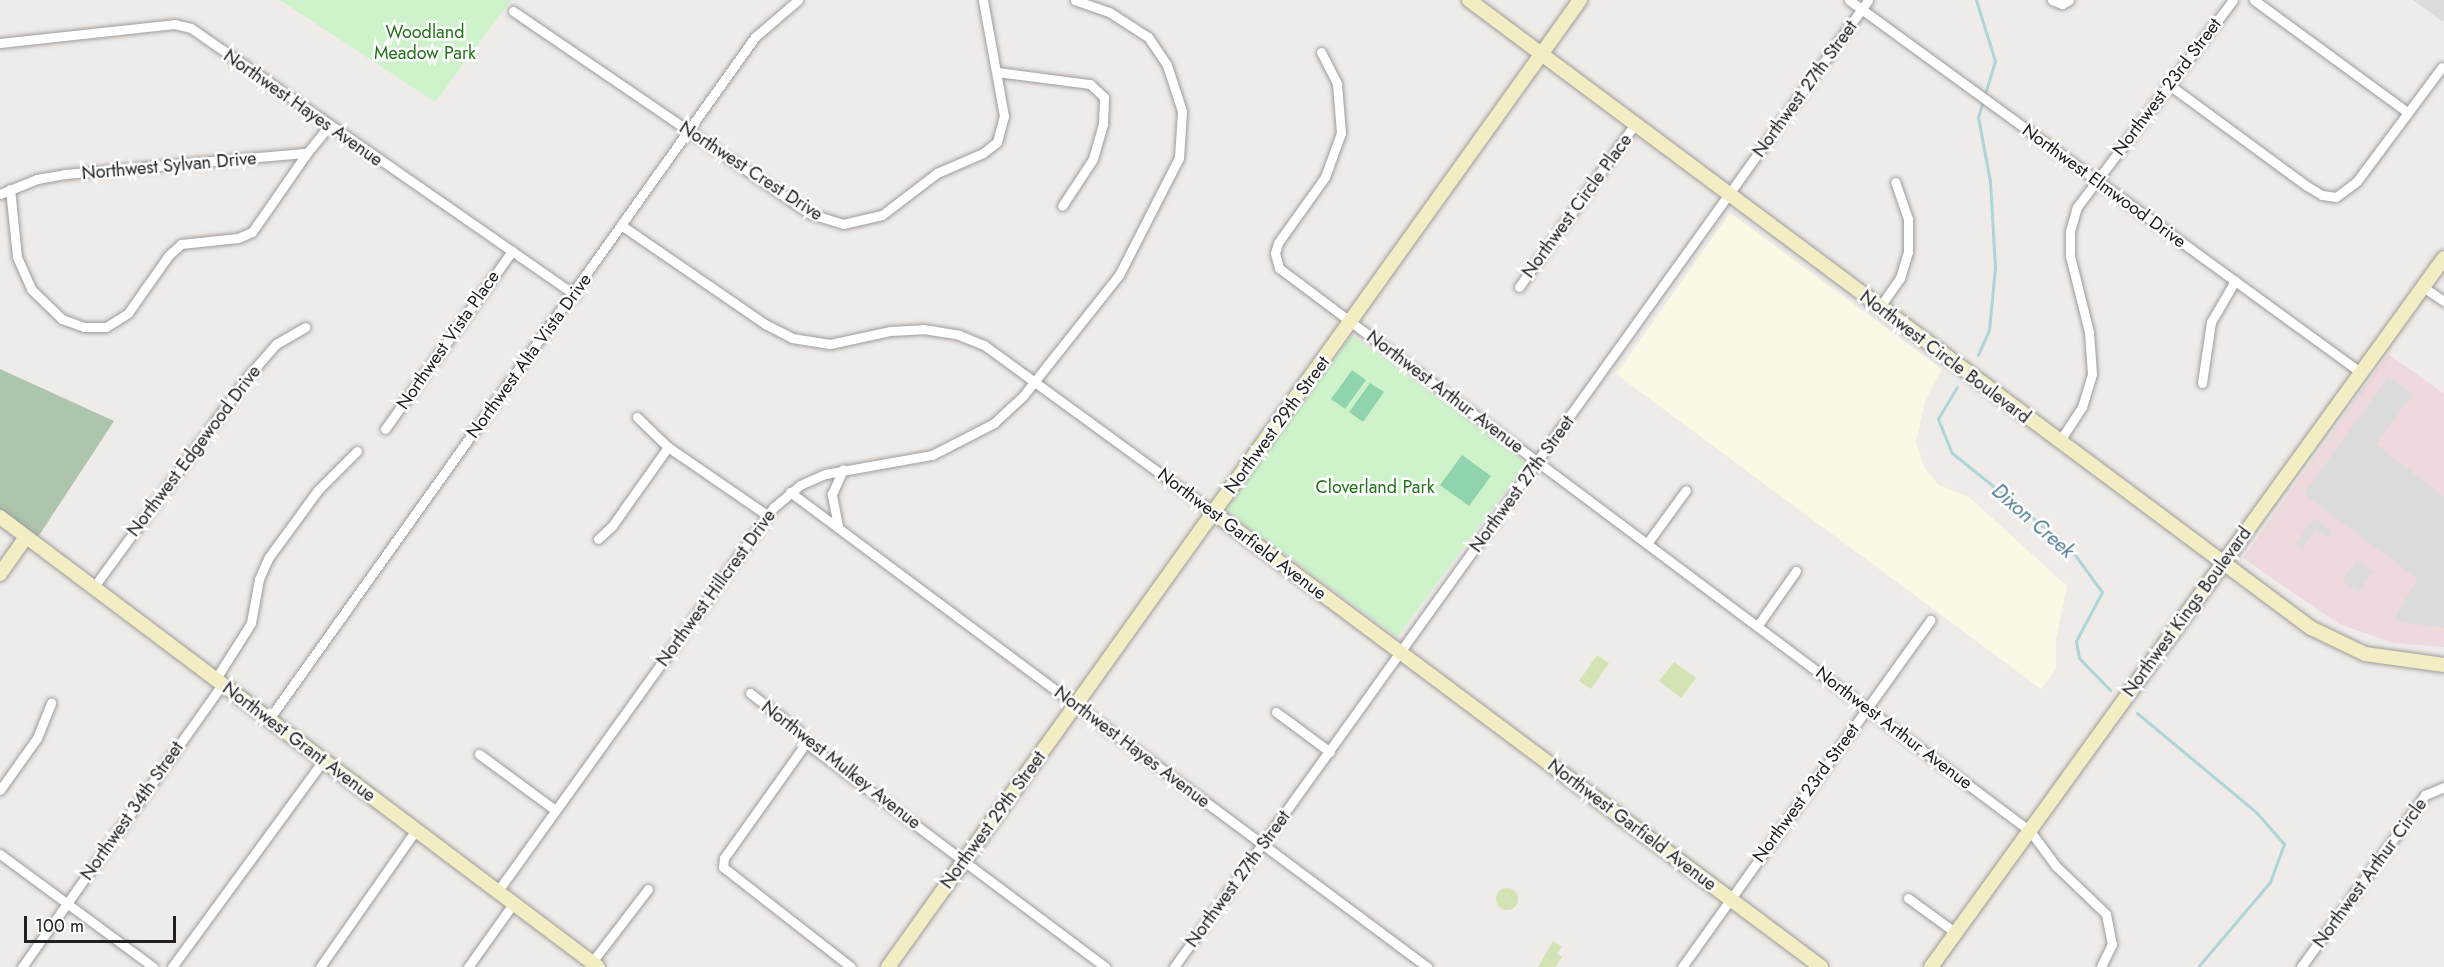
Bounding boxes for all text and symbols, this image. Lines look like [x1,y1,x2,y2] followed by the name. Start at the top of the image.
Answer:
[2108,14,2226,160] street label: Northwest 23rd Street
[1748,16,1862,162] street label: Northwest 27th Street
[374,22,476,64] park label: Woodland Meadow Park
[219,45,387,171] street label: Northwest Hayes Avenue
[675,117,827,225] street label: Northwest Crest Drive
[2018,119,2190,253] street label: Northwest Elmwood Drive
[1518,130,1636,282] street label: Northwest Circle Place
[81,148,257,184] street label: Northwest Sylvan Drive
[392,266,504,414] street label: Northwest Vista Place
[462,269,596,443] street label: Northwest Alta Vista Drive
[1856,286,2034,428] street label: Northwest Circle Boulevard
[1362,326,1528,458] street label: Northwest Arthur Avenue
[1220,352,1334,498] street label: Northwest 29th Street
[123,361,265,541] street label: Northwest Edgewood Drive
[1465,411,1579,557] street label: Northwest 27th Street
[1153,464,1331,604] street label: Northwest Garfield Avenue
[1315,476,1435,498] park label: Cloverland Park
[1987,479,2079,563] water label: Dixon Creek
[652,505,780,671] street label: Northwest Hillcrest Drive
[2118,523,2256,701] street label: Northwest Kings Boulevard
[1811,662,1977,794] street label: Northwest Arthur Avenue
[218,677,380,807] street label: Northwest Grant Avenue
[1050,682,1214,812] street label: Northwest Hayes Avenue
[757,696,925,834] street label: Northwest Mulkey Avenue
[1748,719,1864,867] street label: Northwest 23rd Street
[76,738,188,884] street label: Northwest 34th Street
[936,747,1050,893] street label: Northwest 29th Street
[1543,755,1721,895] street label: Northwest Garfield Avenue
[2308,794,2432,952] street label: Northwest Arthur Circle
[1181,806,1295,952] street label: Northwest 27th Street
[27,904,178,942] scale bar
[35,913,84,939] text: 100 m

